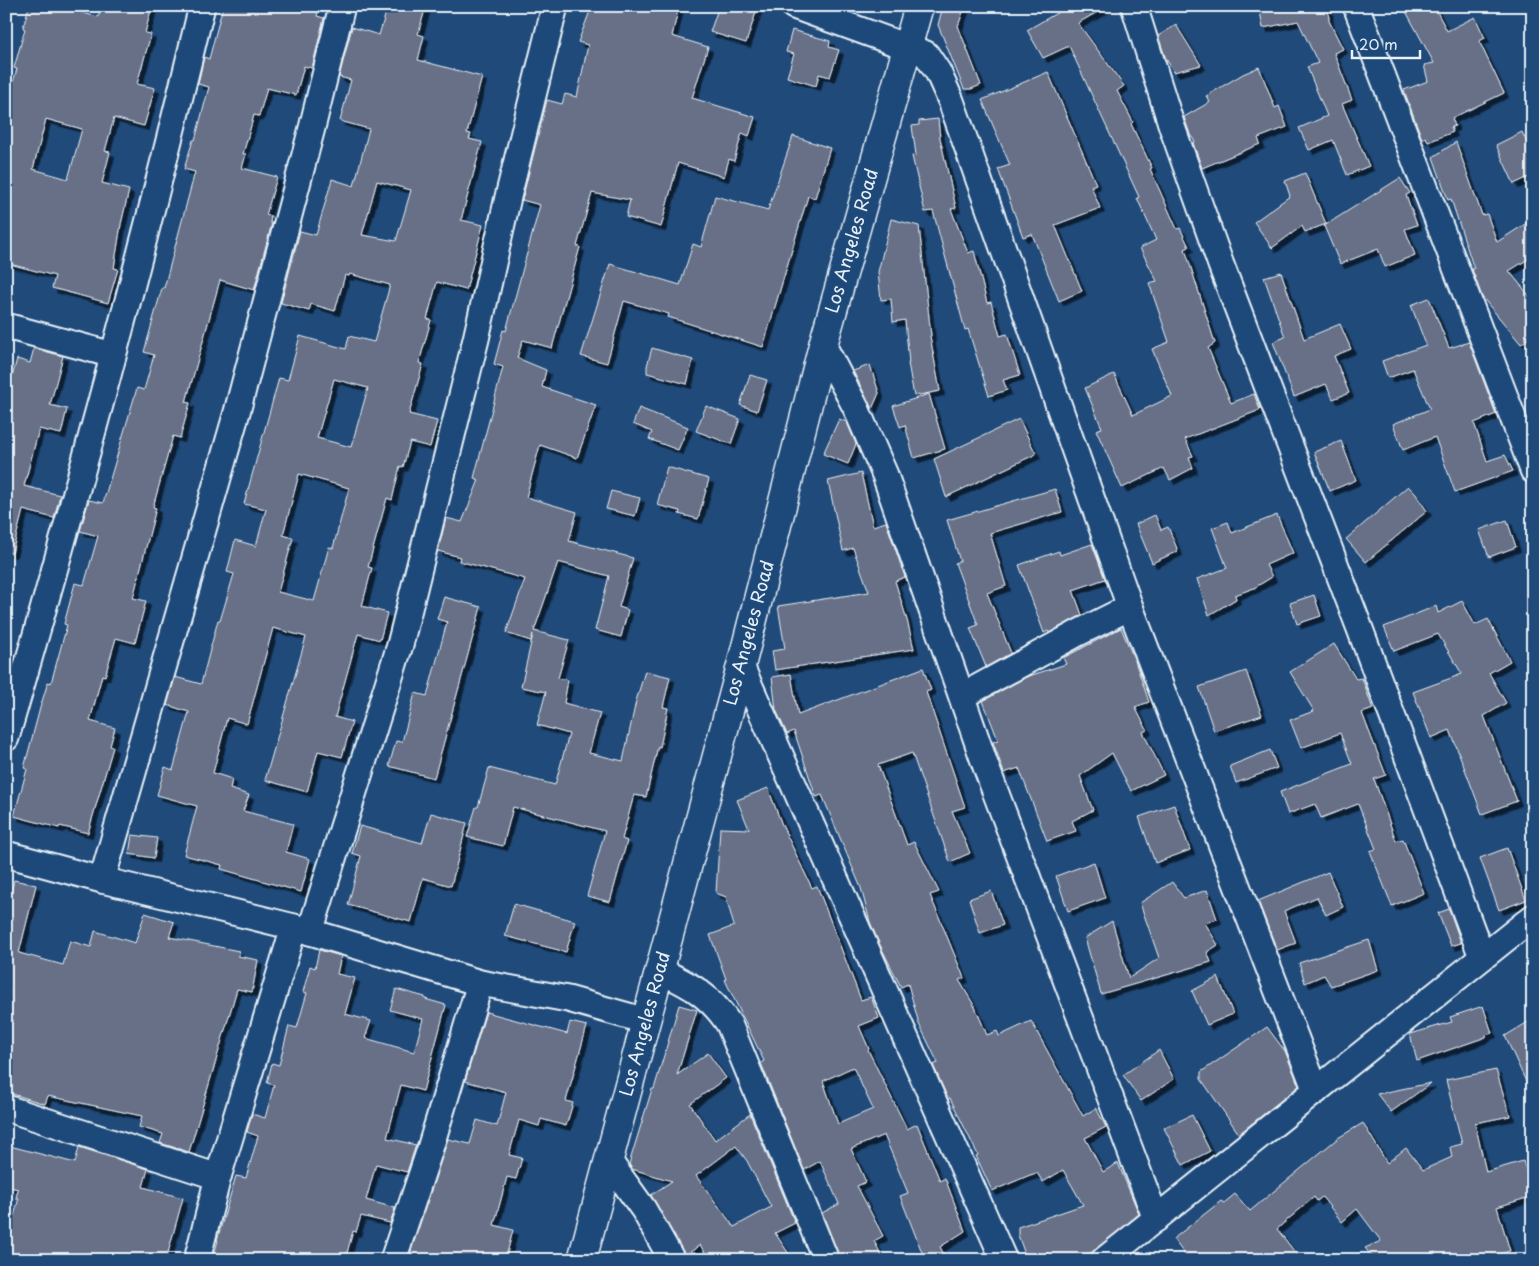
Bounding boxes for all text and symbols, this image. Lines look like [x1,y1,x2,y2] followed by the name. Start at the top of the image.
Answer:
[1352,28,1419,60] scale bar
[1359,32,1398,55] text: 20 m
[817,165,884,316] street label: Los Angeles Road
[715,557,780,708] street label: Los Angeles Road
[611,948,676,1099] street label: Los Angeles Road

